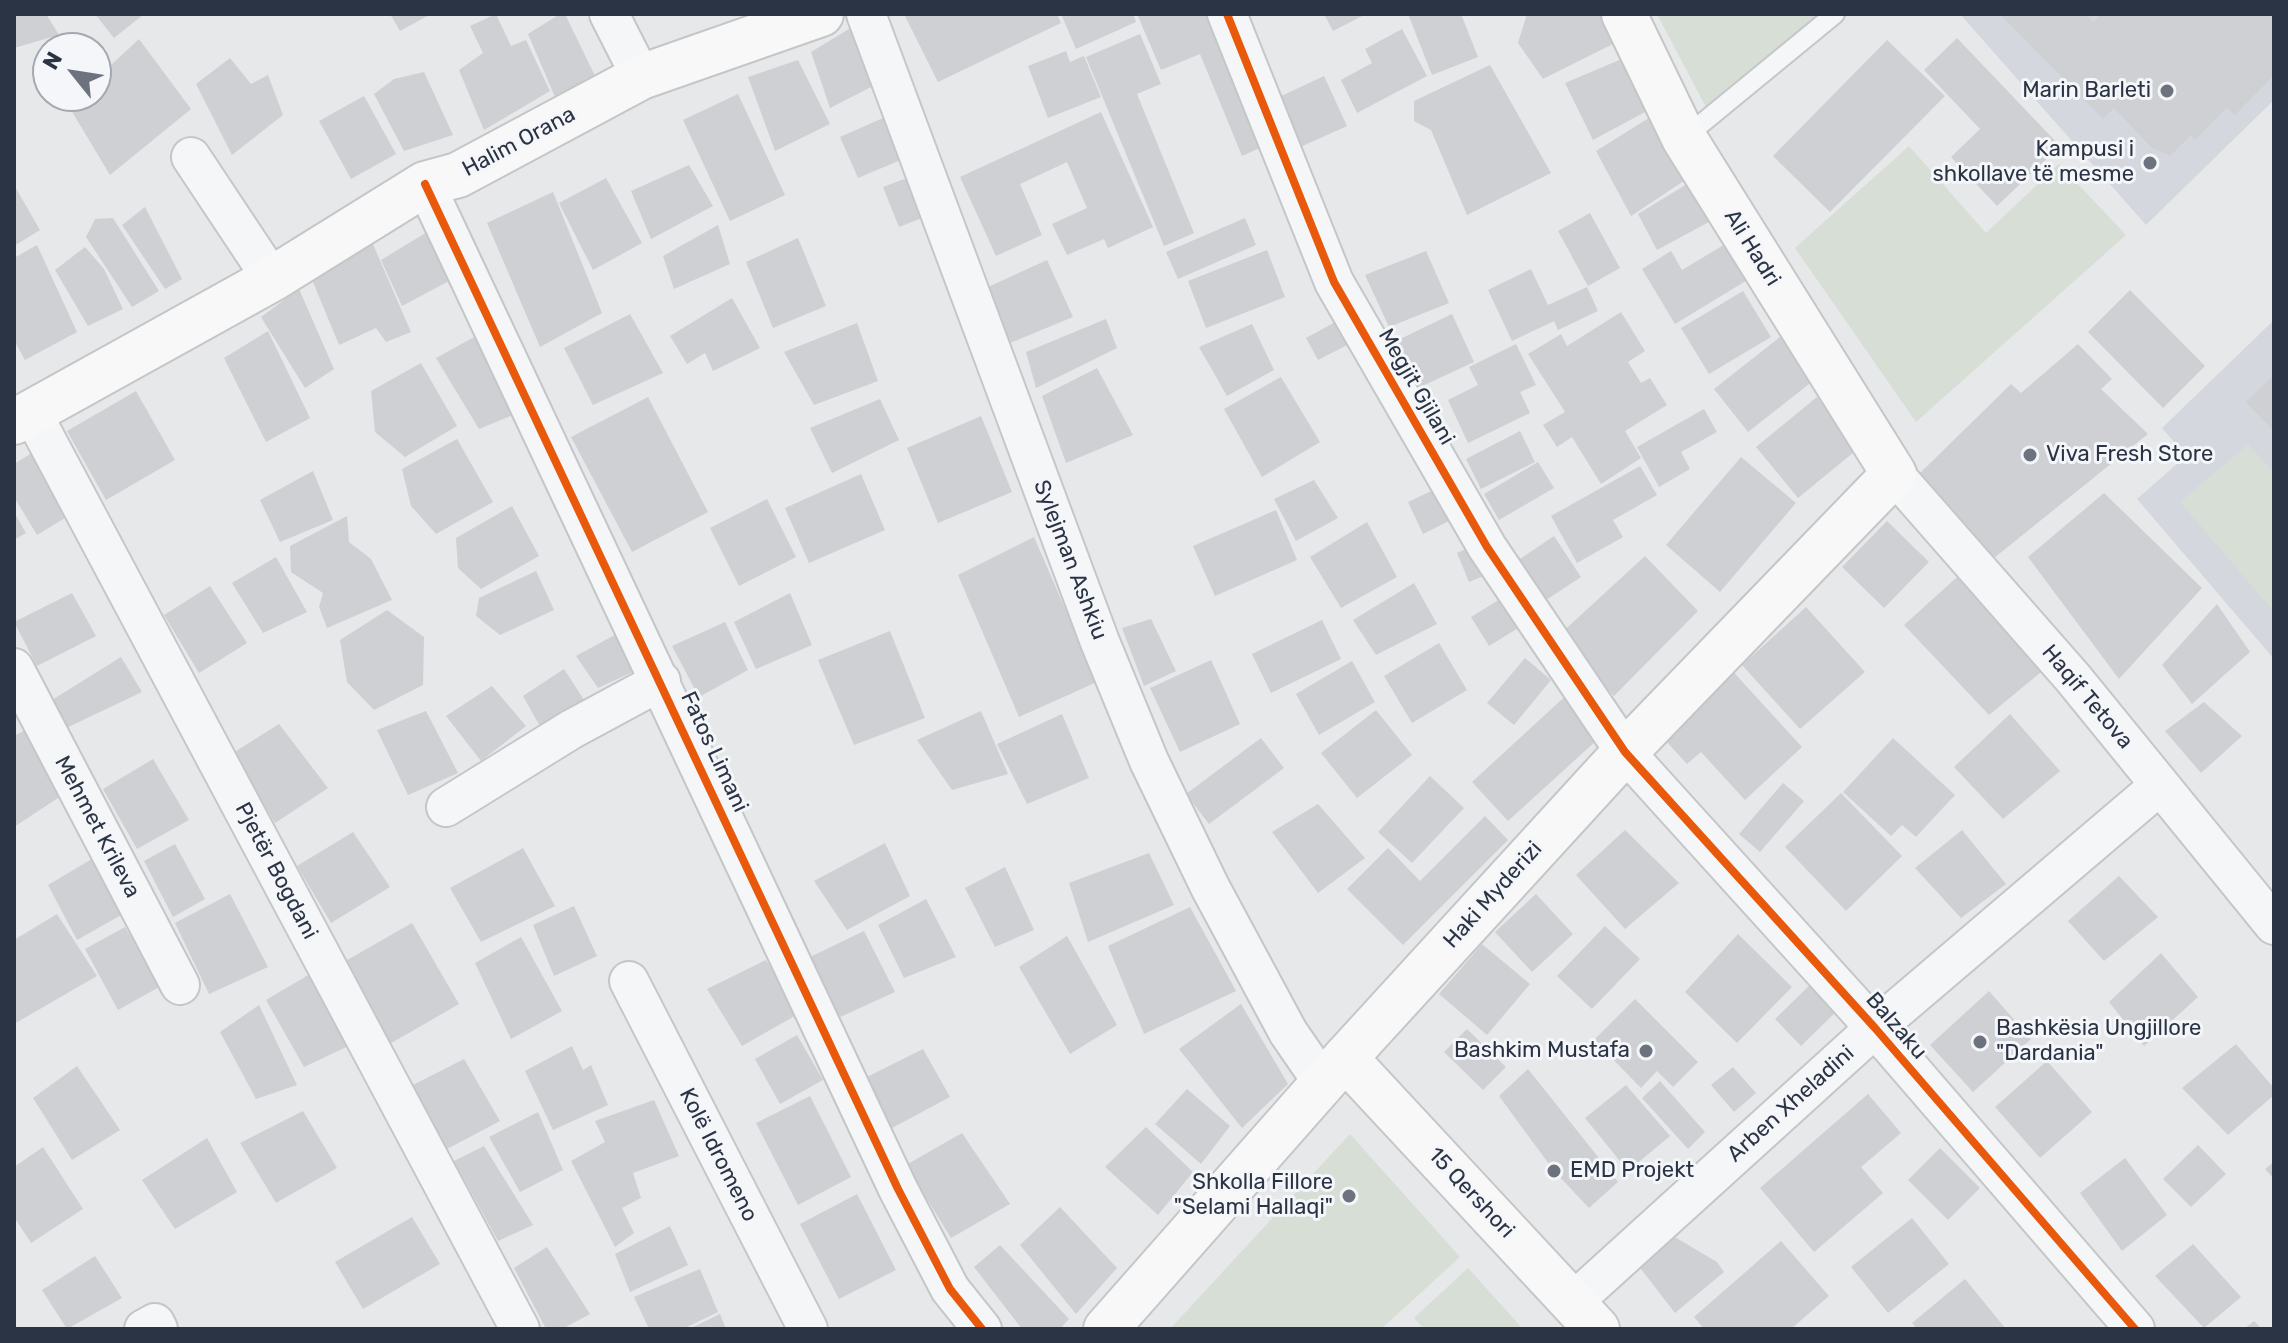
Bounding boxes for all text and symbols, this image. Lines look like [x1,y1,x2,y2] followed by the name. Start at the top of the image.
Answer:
[32,32,112,112] north arrow
[37,47,68,74] text: N
[2022,78,2151,104] place label: Marin Barleti
[2158,82,2176,100] marker: Marin Barleti
[458,101,580,183] street label: Halim Orana
[1933,137,2134,188] place label: Kampusi i shkollave të mesme
[2141,154,2159,172] marker: Kampusi i shkollave të mesme
[1718,205,1786,291] street label: Ali Hadri
[1372,324,1460,450] street label: Megjit Gjilani
[2046,442,2213,468] place label: Viva Fresh Store
[2021,446,2039,464] marker: Viva Fresh Store
[1027,476,1113,644] street label: Sylejman Ashkiu
[2036,640,2138,754] street label: Haqif Tetova
[675,687,753,817] street label: Fatos Limani
[48,751,146,903] street label: Mehmet Krileva
[229,798,323,944] street label: Pjetër Bogdani
[1438,836,1548,954] street label: Haki Myderizi
[1860,987,1932,1065] street label: Balzaku
[1996,1016,2201,1068] place label: Bashkësia Ungjillore "Dardania"
[1971,1033,1989,1051] marker: Bashkësia Ungjillore "Dardania"
[1454,1038,1630,1064] place label: Bashkim Mustafa
[1722,1040,1860,1168] street label: Arben Xheladini
[1637,1042,1655,1060] marker: Bashkim Mustafa
[673,1084,763,1226] street label: Kolë Idromeno
[1422,1142,1520,1244] street label: 15 Qershori
[1570,1158,1694,1184] place label: EMD Projekt
[1545,1162,1563,1180] marker: EMD Projekt
[1174,1170,1333,1222] place label: Shkolla Fillore "Selami Hallaqi"
[1340,1187,1358,1205] marker: Shkolla Fillore "Selami Hallaqi"

